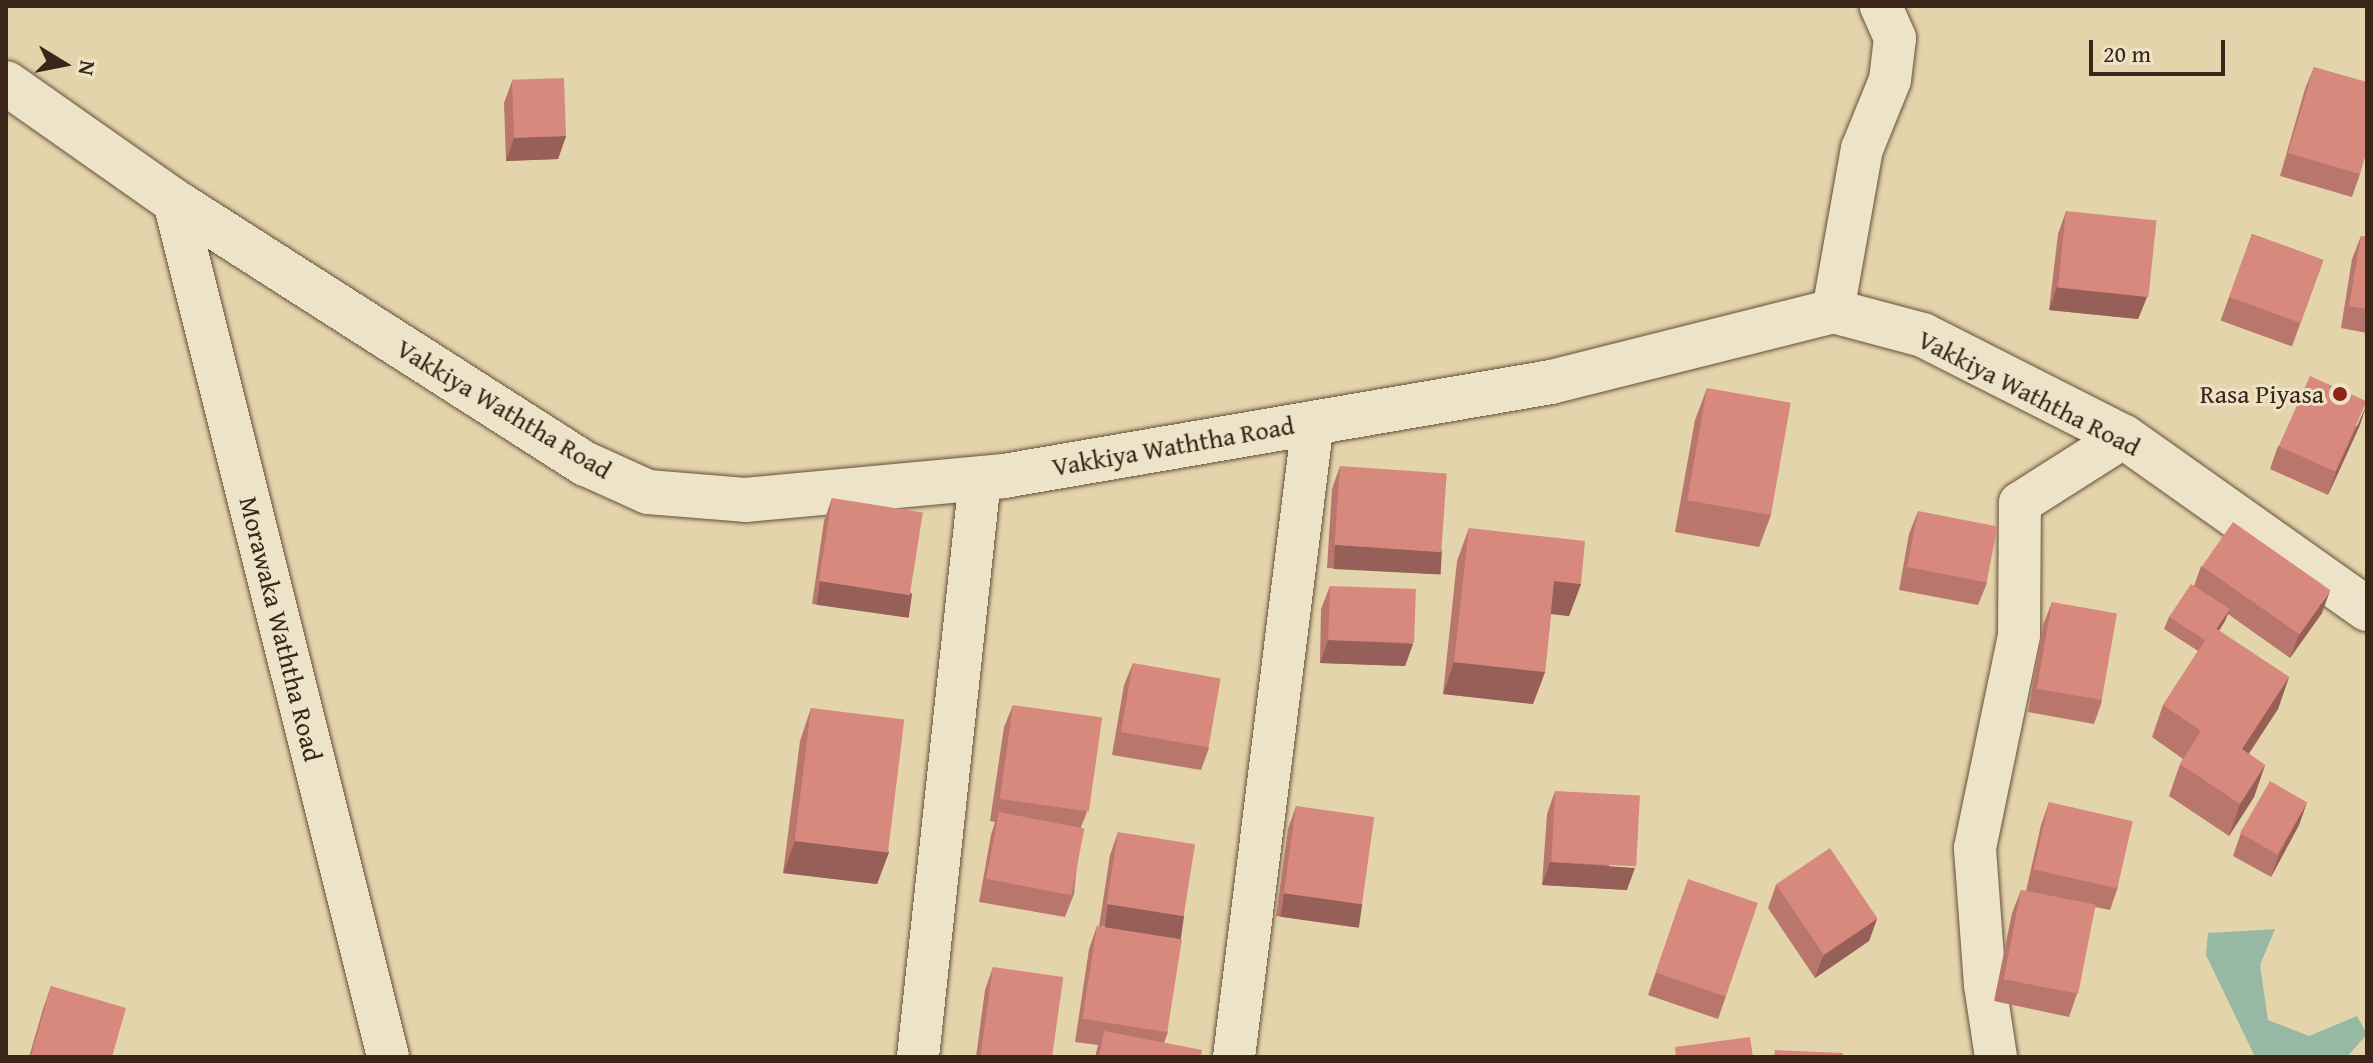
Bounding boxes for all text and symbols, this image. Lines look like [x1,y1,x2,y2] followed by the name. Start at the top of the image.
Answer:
[24,24,104,104] north arrow
[2093,24,2229,74] scale bar
[2103,36,2151,71] text: 20 m
[71,58,105,78] text: N
[1913,323,2145,463] street label: Vakkiya Waththa Road
[391,332,617,486] street label: Vakkiya Waththa Road
[2200,378,2324,410] place label: Rasa Piyasa
[2331,385,2349,403] marker: Rasa Piyasa
[1049,409,1297,483] street label: Vakkiya Waththa Road
[233,493,329,765] street label: Morawaka Waththa Road

